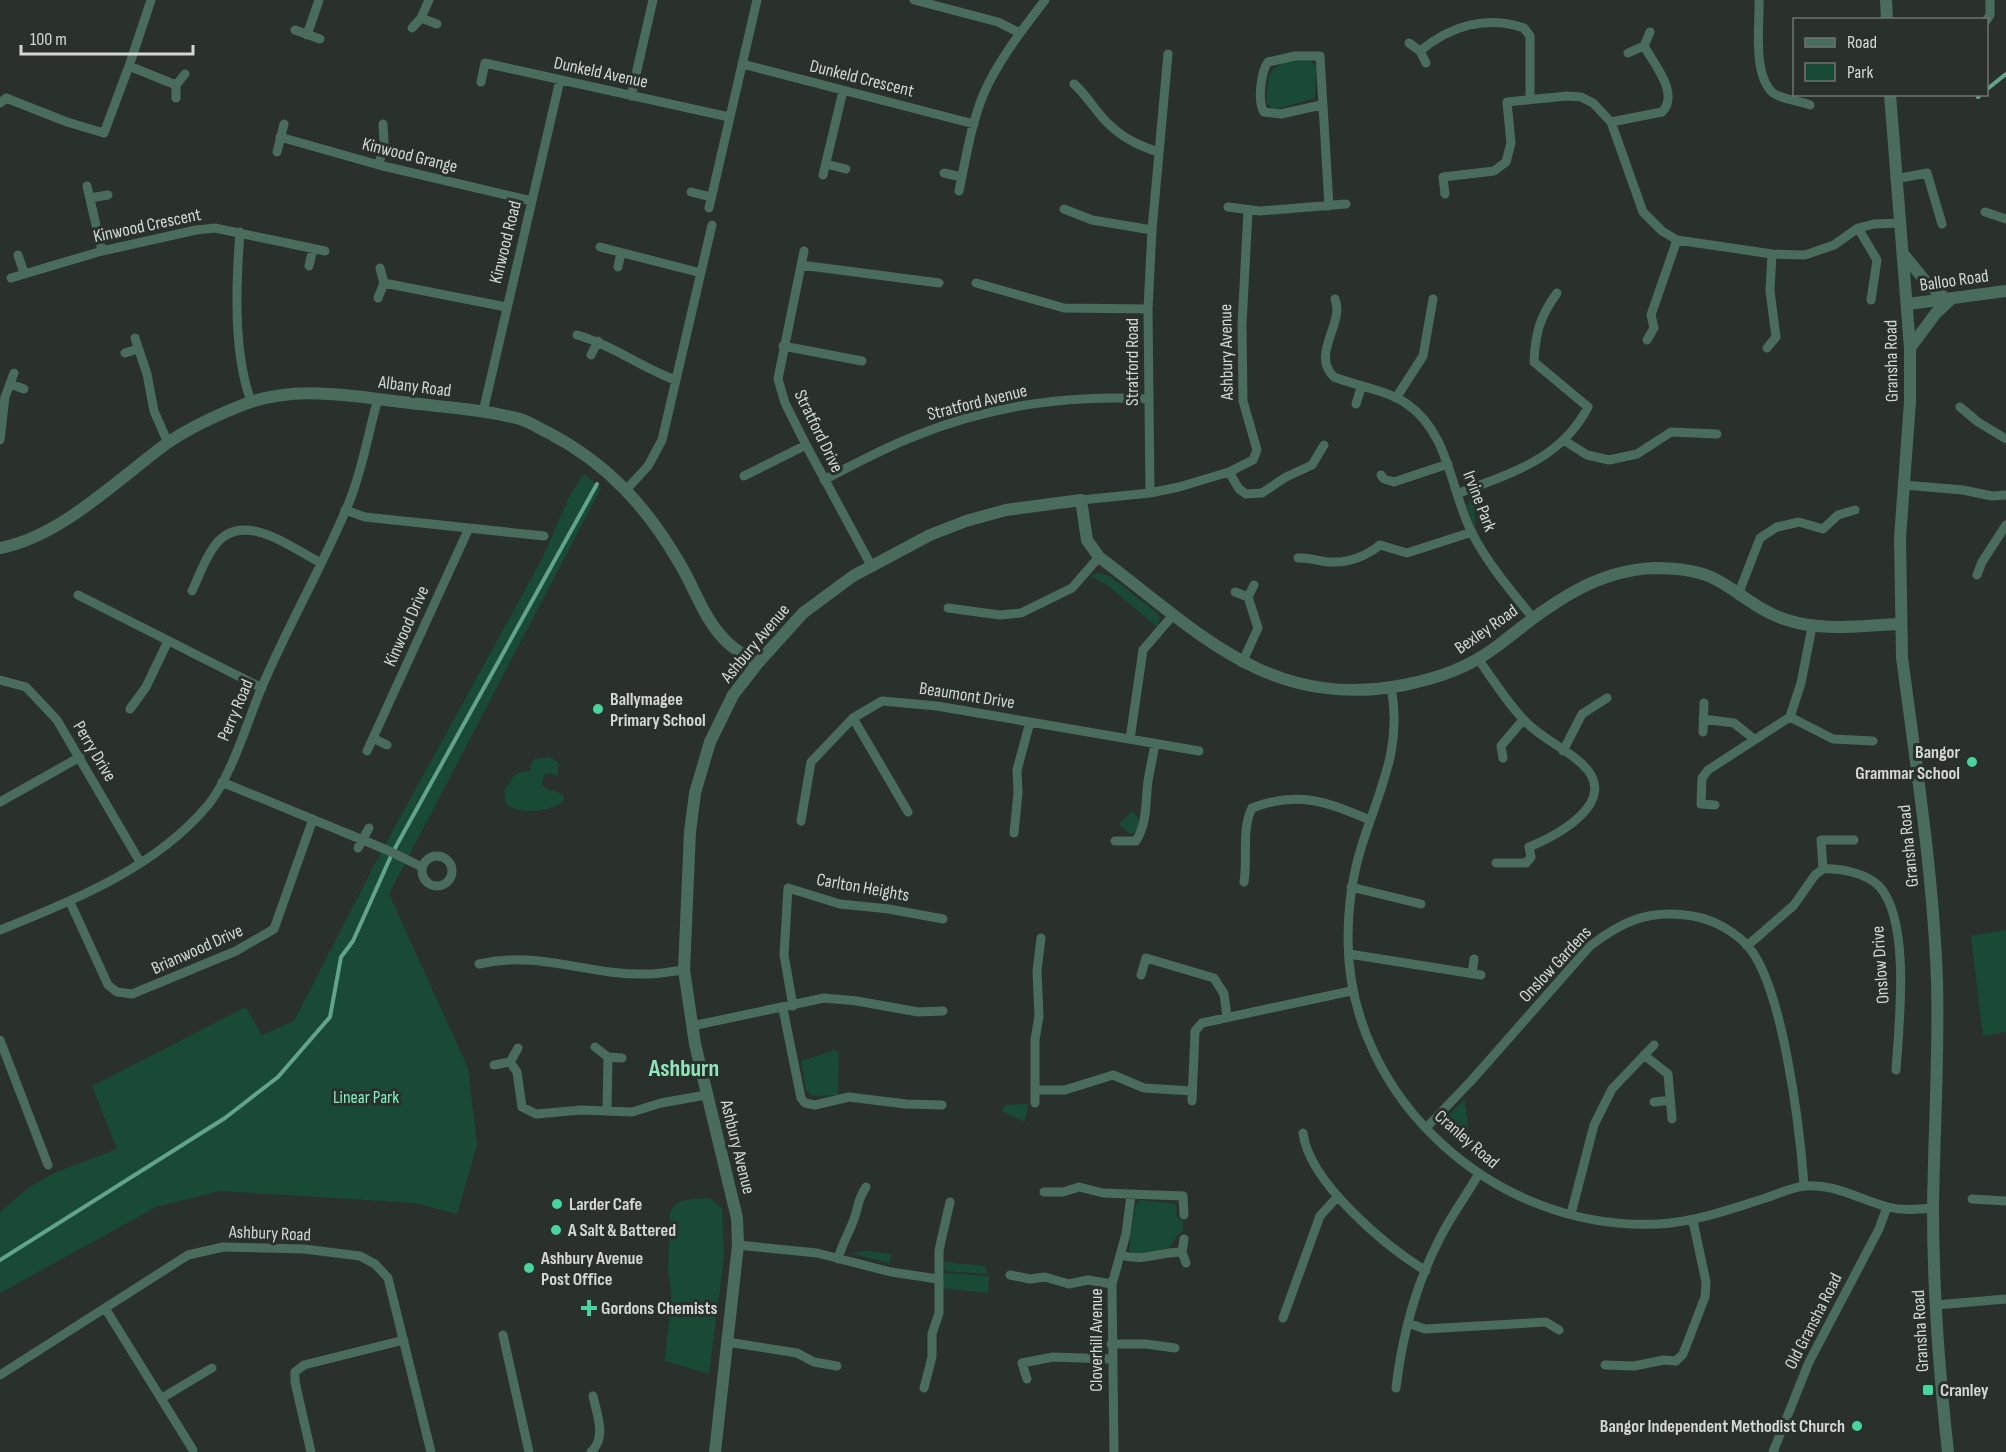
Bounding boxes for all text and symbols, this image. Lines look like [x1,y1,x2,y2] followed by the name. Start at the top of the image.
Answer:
[21,18,194,56] scale bar
[1793,18,1988,96] legend
[30,29,67,50] text: 100 m
[1847,32,1877,53] text: Road
[552,52,650,93] street label: Dunkeld Avenue
[808,55,917,102] street label: Dunkeld Crescent
[1847,62,1873,83] text: Park
[360,134,460,177] street label: Kinwood Grange
[485,199,526,286] street label: Kinwood Road
[91,204,203,247] street label: Kinwood Crescent
[1918,265,1990,296] street label: Balloo Road
[1215,304,1238,401] street label: Ashbury Avenue
[1122,318,1143,406] street label: Stratford Road
[1880,320,1903,402] street label: Gransha Road
[376,371,453,401] street label: Albany Road
[925,380,1029,425] street label: Stratford Avenue
[790,386,848,476] street label: Stratford Drive
[1458,468,1501,535] street label: Irvine Park
[379,583,434,670] street label: Kinwood Drive
[716,600,794,688] street label: Ashbury Avenue
[1451,600,1522,659] street label: Bexley Road
[213,676,258,744] street label: Perry Road
[918,678,1016,713] street label: Beaumont Drive
[610,689,706,731] place label: Ballymagee Primary School
[591,702,605,716] marker: Ballymagee Primary School
[68,717,121,785] street label: Perry Drive
[1855,742,1960,784] place label: Bangor Grammar School
[1965,755,1979,769] marker: Bangor Grammar School
[1894,804,1923,888] street label: Gransha Road
[815,869,911,906] street label: Carlton Heights
[148,920,246,979] street label: Brianwood Drive
[1515,922,1596,1007] street label: Onslow Gardens
[1867,925,1894,1005] street label: Onslow Drive
[648,1054,719,1083] district label: Ashburn
[333,1087,399,1108] park label: Linear Park
[715,1097,759,1196] street label: Ashbury Avenue
[1430,1106,1503,1173] street label: Cranley Road
[569,1194,642,1215] place label: Larder Cafe
[550,1197,564,1211] marker: Larder Cafe
[567,1220,676,1241] place label: A Salt & Battered
[228,1222,311,1245] street label: Ashbury Road
[549,1223,563,1237] marker: A Salt & Battered
[540,1248,643,1290] place label: Ashbury Avenue Post Office
[522,1261,536,1275] marker: Ashbury Avenue Post Office
[1780,1270,1847,1373] street label: Old Gransha Road
[1086,1288,1107,1392] street label: Cloverhill Avenue
[1908,1289,1933,1373] street label: Gransha Road
[601,1298,717,1319] place label: Gordons Chemists
[582,1301,596,1315] marker: Gordons Chemists
[1940,1380,1989,1401] place label: Cranley
[1921,1383,1935,1397] marker: Cranley
[1600,1416,1845,1437] place label: Bangor Independent Methodist Church
[1850,1419,1864,1433] marker: Bangor Independent Methodist Church

